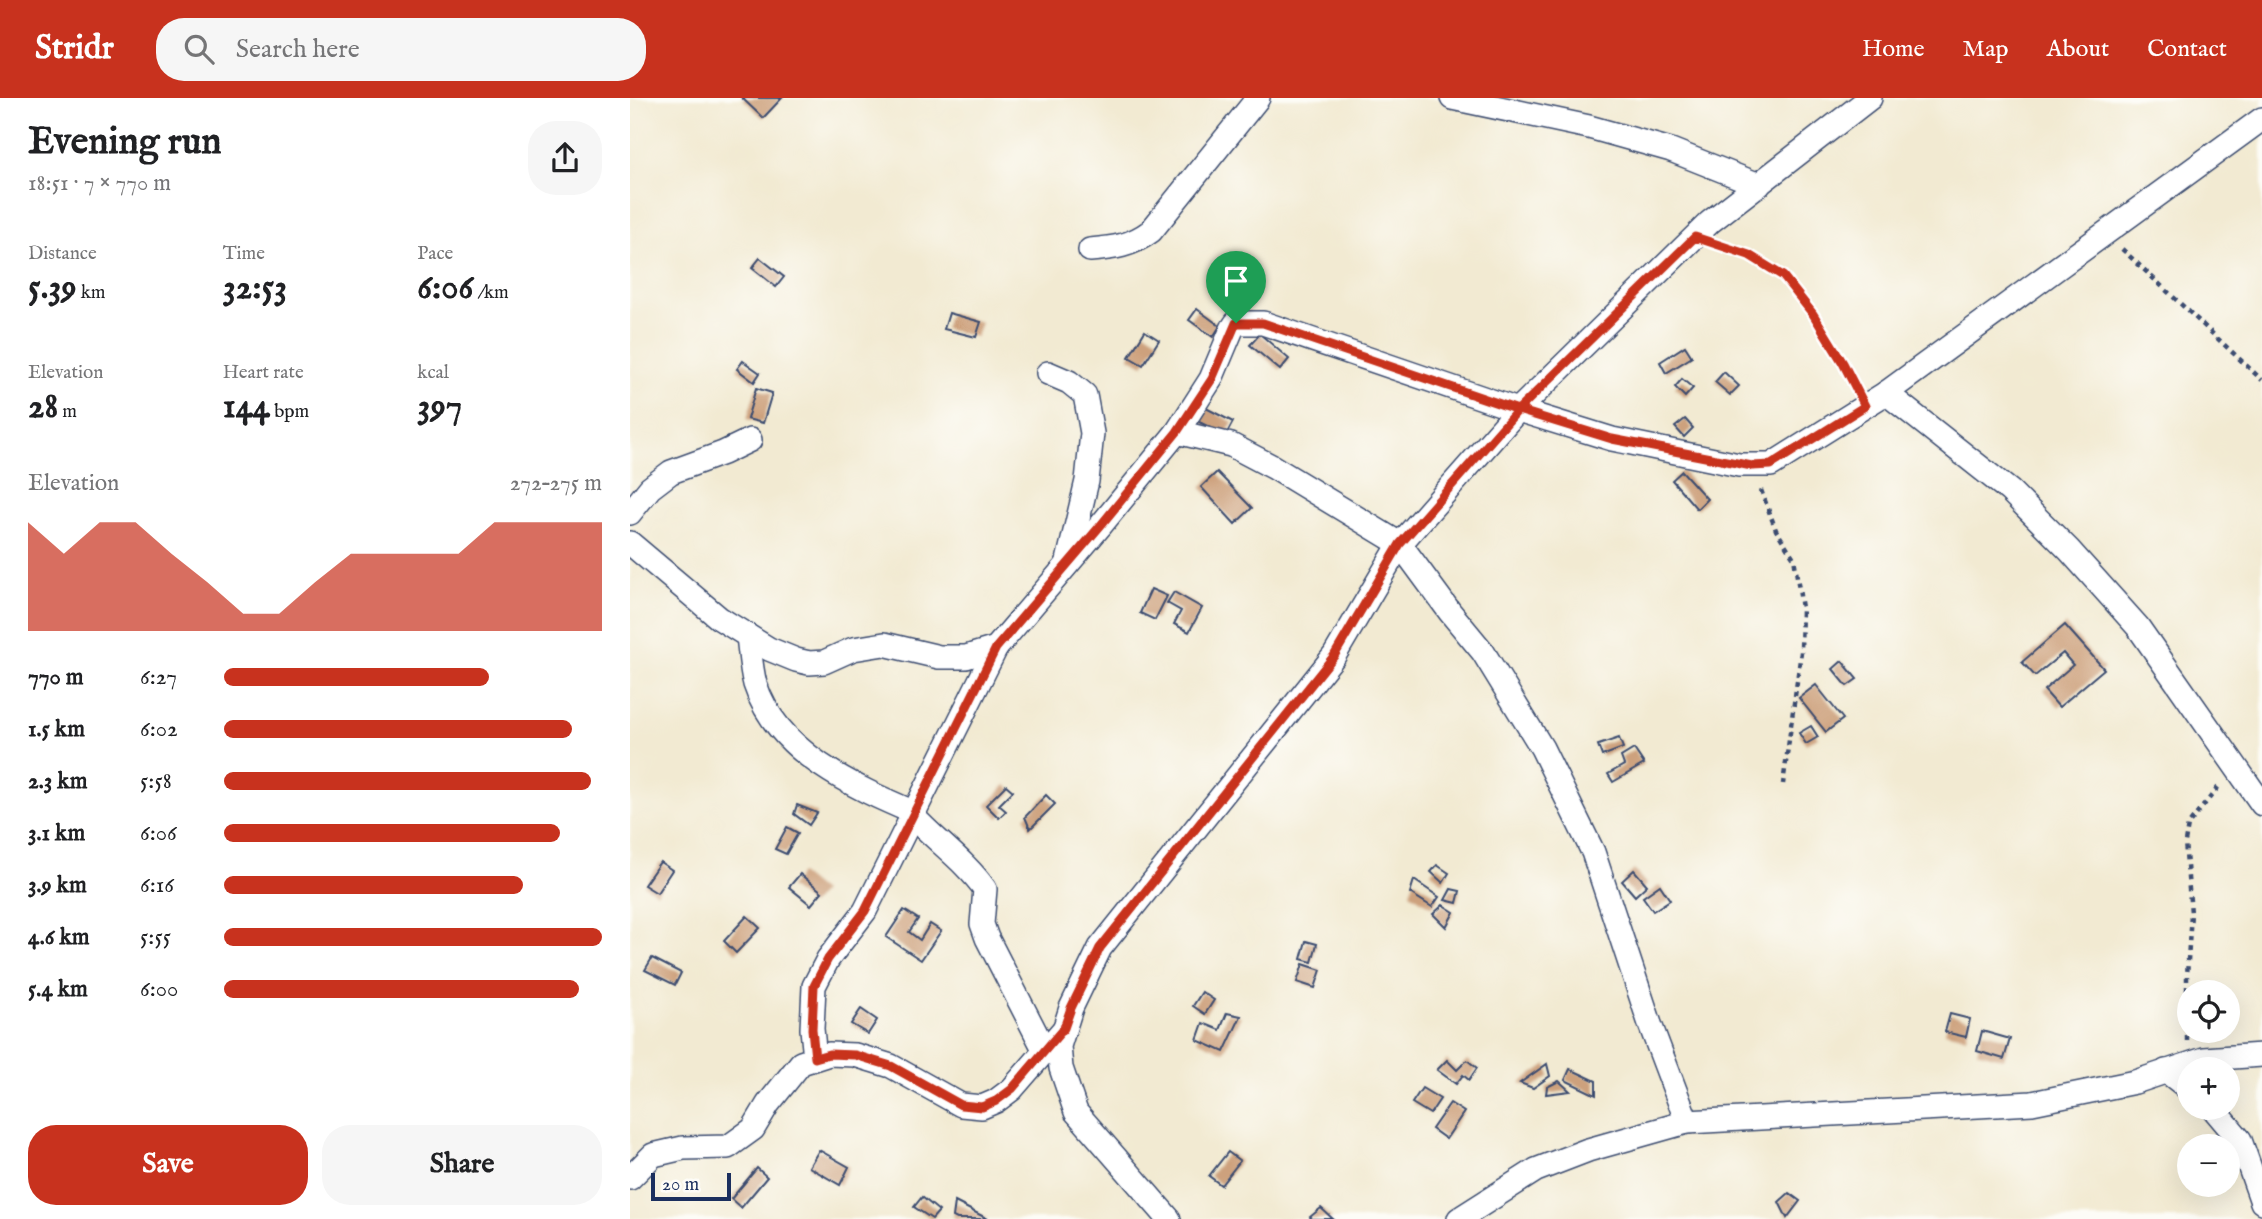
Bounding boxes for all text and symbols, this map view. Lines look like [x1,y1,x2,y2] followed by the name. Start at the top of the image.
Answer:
[156,18,646,81] search box
[35,28,114,70] text: Stridr
[180,30,218,68] icon: search
[236,33,360,66] text: Search here
[1862,34,1925,65] text: Home
[1963,34,2009,65] text: Map
[2047,34,2109,65] text: About
[2147,34,2227,65] text: Contact
[28,119,222,167] text: Evening run
[528,121,602,195] button: share
[28,169,171,198] text: 18:51 · 7 × 770 m
[28,242,97,266] text: Distance
[223,242,265,266] text: Time
[417,242,453,266] text: Pace
[1206,251,1266,323] pin
[1217,262,1255,300] icon: arrive
[28,266,77,311] text: 5.39
[223,266,287,311] text: 32:53
[417,266,473,311] text: 6:06
[77,281,106,305] text: km
[473,281,509,305] text: /km
[28,361,103,385] text: Elevation
[223,361,304,385] text: Heart rate
[417,361,449,385] text: kcal
[28,385,58,430] text: 28
[223,385,270,430] text: 144
[417,385,462,430] text: 397
[58,400,77,424] text: m
[270,400,309,424] text: bpm
[28,469,119,498] text: Elevation
[510,469,602,498] text: 272–275 m
[28,663,84,692] text: 770 m
[140,663,177,692] text: 6:27
[28,715,85,744] text: 1.5 km
[140,715,178,744] text: 6:02
[28,767,87,796] text: 2.3 km
[140,767,172,796] text: 5:58
[28,819,85,848] text: 3.1 km
[140,819,177,848] text: 6:06
[28,871,87,900] text: 3.9 km
[140,871,174,900] text: 6:16
[28,923,90,952] text: 4.6 km
[140,923,171,952] text: 5:55
[28,975,88,1004] text: 5.4 km
[140,975,178,1004] text: 6:00
[2177,980,2240,1197] map controls
[2177,980,2240,1043] button: locate
[2177,1057,2240,1120] button: +
[28,1125,308,1205] button: Save
[322,1125,602,1205] button: Share
[2177,1134,2240,1197] button: −
[651,1170,732,1202] scale bar
[662,1173,699,1197] text: 20 m

